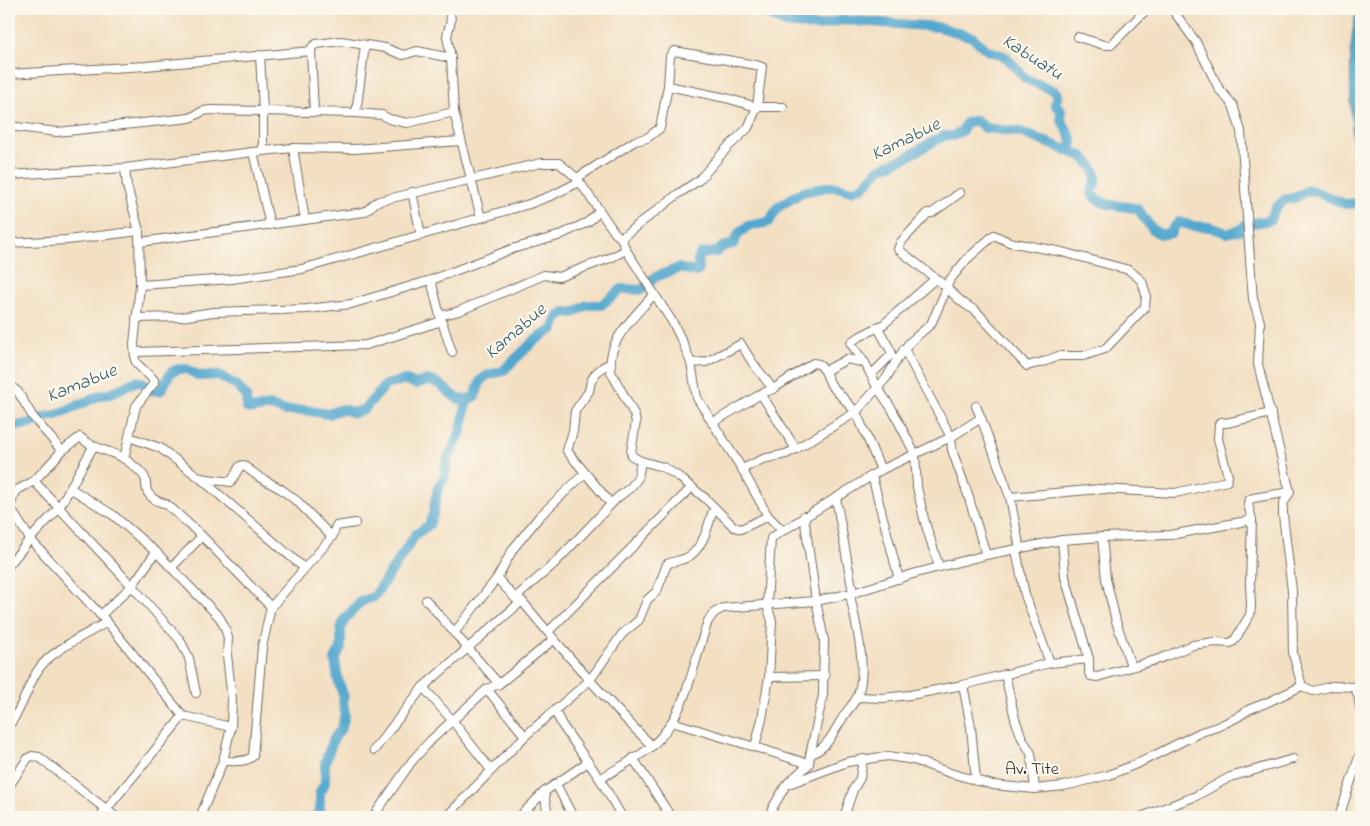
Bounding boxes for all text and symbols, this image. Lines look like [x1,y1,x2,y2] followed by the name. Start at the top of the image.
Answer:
[996,28,1068,88] water label: Kabuatu
[867,111,946,168] water label: Kamabue
[479,297,554,366] water label: Kamabue
[43,357,123,410] water label: Kamabue
[1005,757,1060,783] street label: Av. Tite

